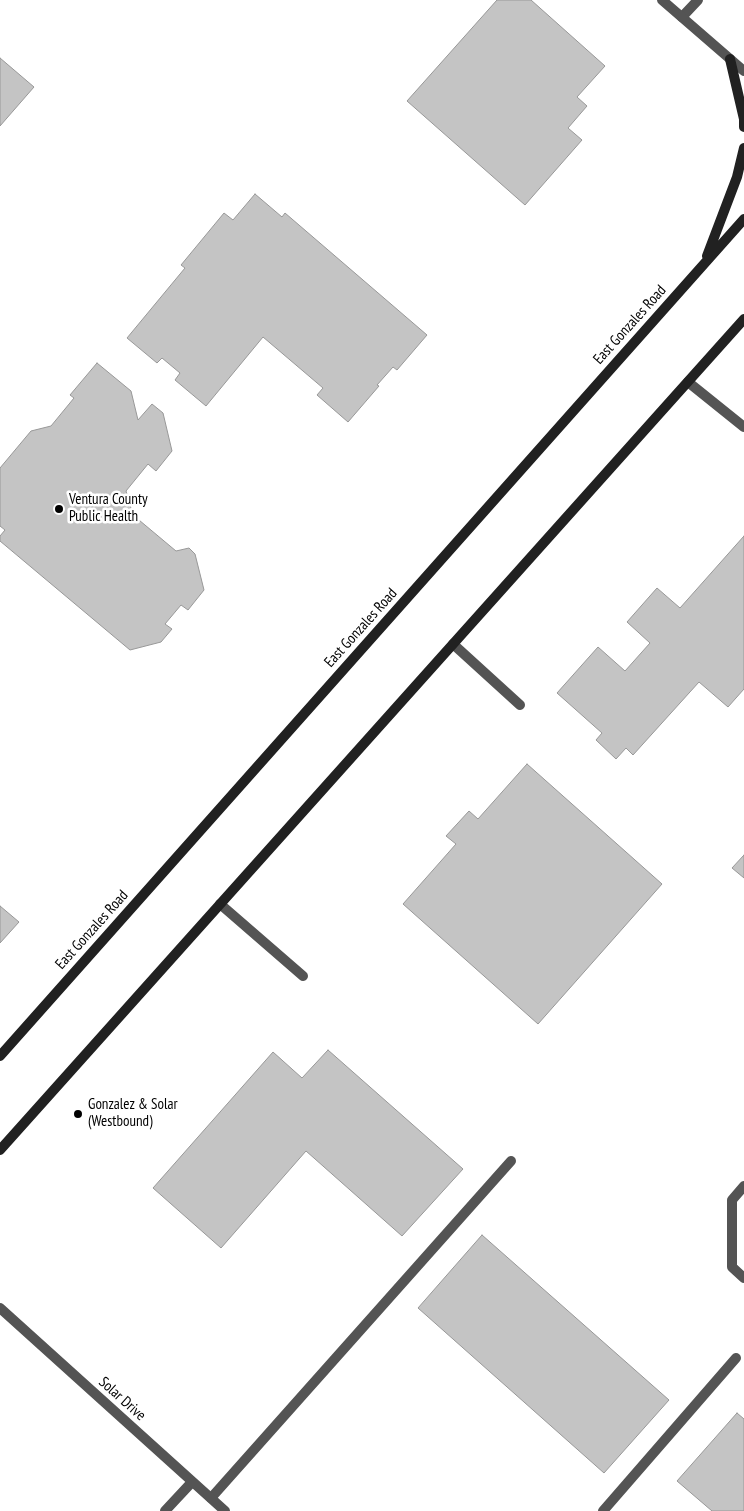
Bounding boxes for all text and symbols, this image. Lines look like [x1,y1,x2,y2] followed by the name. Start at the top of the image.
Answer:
[590,282,670,368] street label: East Gonzales Road
[69,491,148,526] place label: Ventura County Public Health
[53,503,65,515] marker: Ventura County Public Health
[321,585,401,671] street label: East Gonzales Road
[52,887,132,973] street label: East Gonzales Road
[88,1096,178,1131] place label: Gonzalez & Solar (Westbound)
[72,1108,84,1120] marker: Gonzalez & Solar (Westbound)
[95,1373,149,1425] street label: Solar Drive

